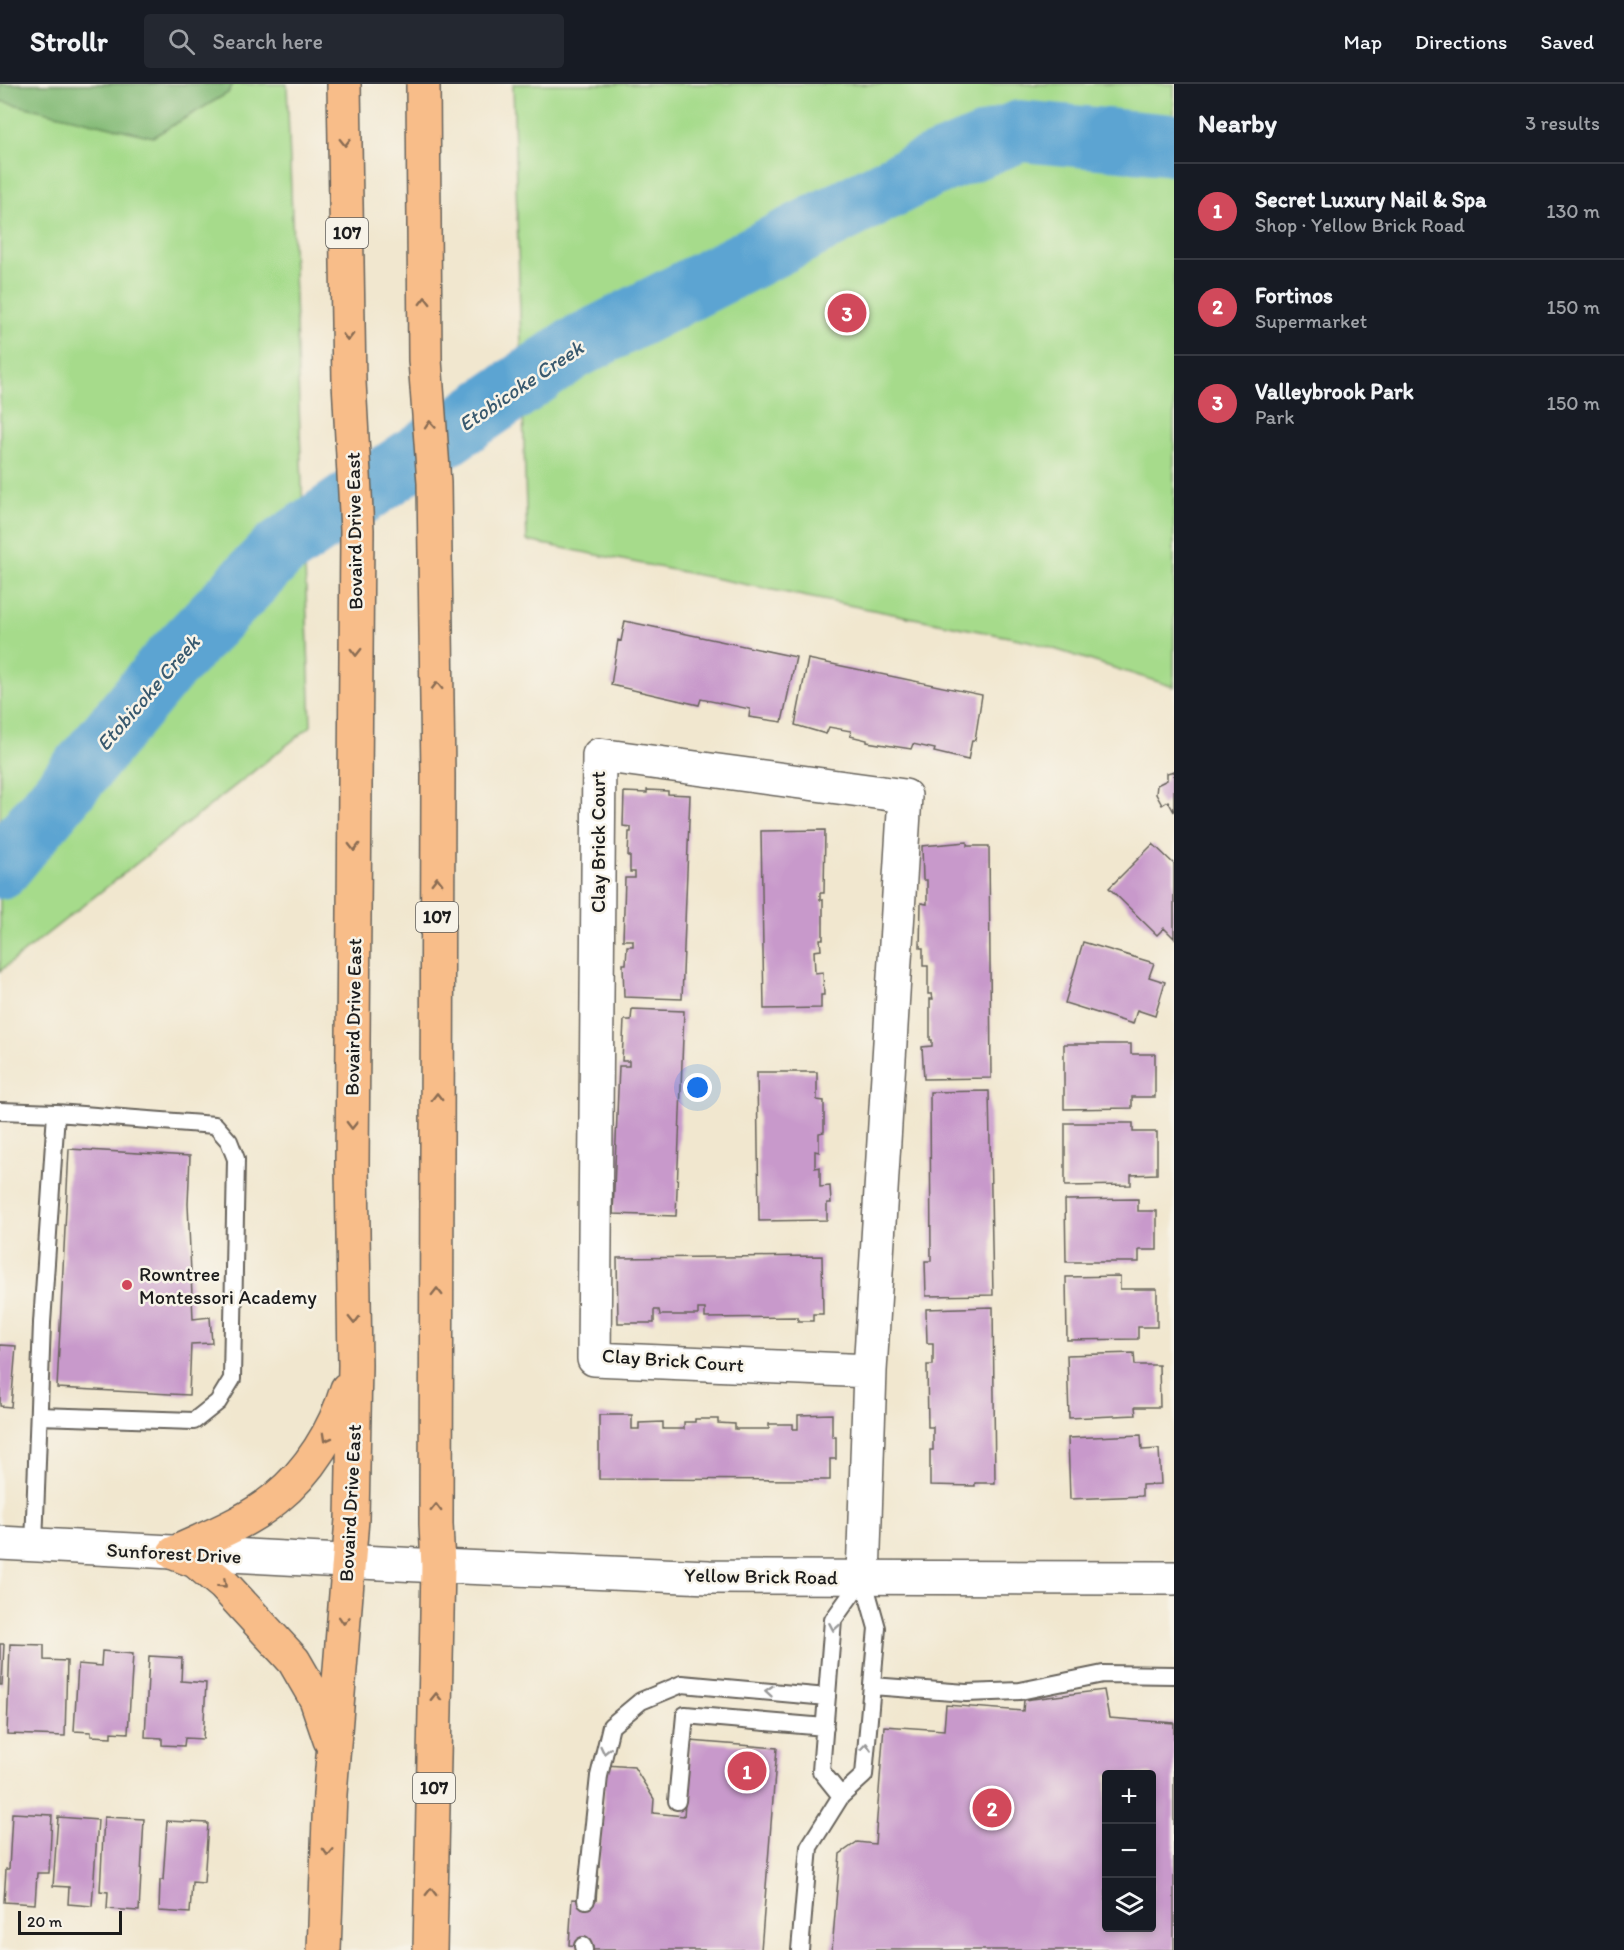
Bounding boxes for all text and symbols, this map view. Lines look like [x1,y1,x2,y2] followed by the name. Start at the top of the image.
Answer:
[144,14,564,68] search box
[30,24,108,58] text: Strollr
[165,25,198,58] icon: search
[213,28,323,55] text: Search here
[1344,29,1382,54] text: Map
[1415,29,1507,54] text: Directions
[1540,29,1594,54] text: Saved
[1198,107,1277,139] text: Nearby
[1525,111,1600,135] text: 3 results
[339,138,351,147] one-way arrow
[1255,186,1486,213] text: Secret Luxury Nail & Spa
[1213,199,1222,223] text: 1
[1546,199,1600,223] text: 130 m
[1255,213,1465,237] text: Shop · Yellow Brick Road
[326,218,368,248] road number: 107
[1255,282,1333,309] text: Fortinos
[828,290,866,336] pin: 3
[1212,295,1223,319] text: 2
[1547,295,1600,319] text: 150 m
[419,297,431,306] one-way arrow
[1255,309,1367,333] text: Supermarket
[342,333,355,342] one-way arrow
[454,334,589,436] water label: Etobicoke Creek
[1255,378,1414,405] text: Valleybrook Park
[1212,391,1223,415] text: 3
[1547,391,1600,415] text: 150 m
[1255,405,1294,429] text: Park
[424,420,437,429] one-way arrow
[341,452,367,610] street label: Bovaird Drive East
[91,629,205,756] water label: Etobicoke Creek
[350,647,362,656] one-way arrow
[431,681,443,690] one-way arrow
[586,771,610,913] street label: Clay Brick Court
[348,842,360,851] one-way arrow
[431,876,444,885] one-way arrow
[416,902,458,932] road number: 107
[340,938,366,1096] street label: Bovaird Drive East
[683,1073,712,1102] your location
[431,1092,443,1101] one-way arrow
[346,1121,358,1130] one-way arrow
[139,1262,317,1309] place label: Rowntree Montessori Academy
[120,1278,134,1292] marker: Rowntree Montessori Academy
[431,1287,443,1296] one-way arrow
[348,1316,360,1325] one-way arrow
[601,1343,745,1377] street label: Clay Brick Court
[334,1424,366,1582] street label: Bovaird Drive East
[321,1432,333,1442] one-way arrow
[430,1503,442,1512] one-way arrow
[106,1537,242,1569] street label: Sunforest Drive
[684,1563,838,1589] street label: Yellow Brick Road
[216,1577,226,1588] one-way arrow
[337,1615,350,1624] one-way arrow
[828,1622,840,1632] one-way arrow
[764,1685,773,1698] one-way arrow
[429,1692,442,1701] one-way arrow
[860,1743,873,1752] one-way arrow
[600,1745,613,1755] one-way arrow
[728,1748,766,1794] pin: 1
[1102,1770,1156,1932] map controls
[1102,1770,1156,1824] button: +
[413,1773,455,1803] road number: 107
[972,1786,1012,1830] pin: 2
[1102,1824,1156,1878] button: −
[322,1848,335,1857] one-way arrow
[1102,1878,1156,1932] button: layers
[425,1887,438,1896] one-way arrow
[18,1908,122,1936] scale bar
[27,1912,62,1931] text: 20 m

